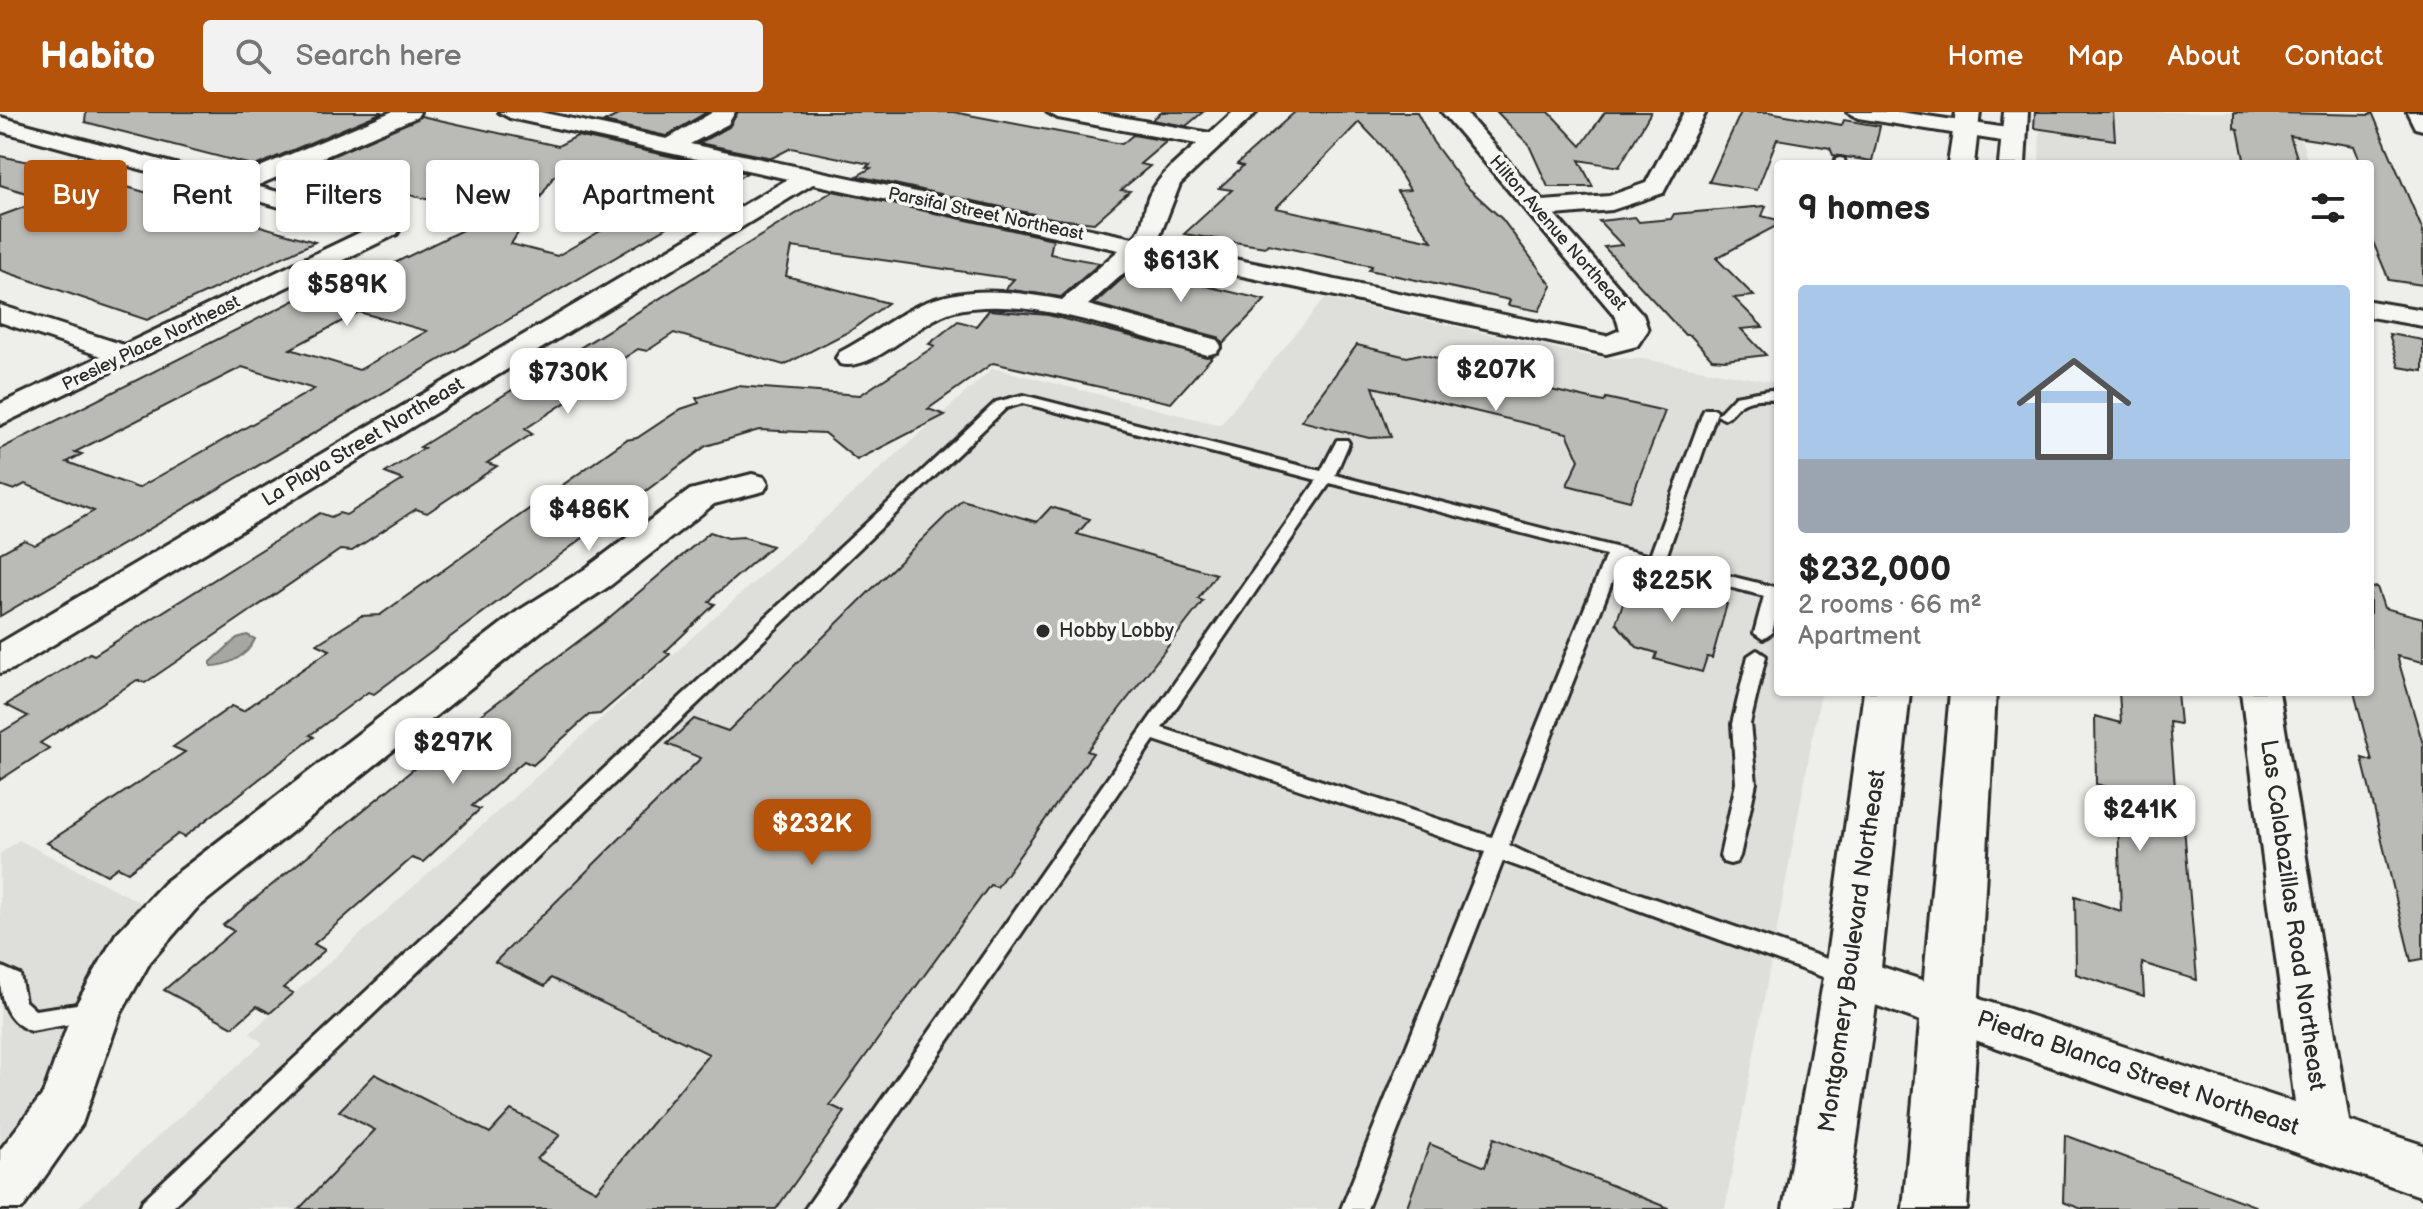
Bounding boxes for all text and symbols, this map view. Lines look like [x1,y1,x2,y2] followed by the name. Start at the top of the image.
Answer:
[203,20,763,92] search box
[40,34,155,79] text: Habito
[231,34,275,78] icon: search
[295,38,462,74] text: Search here
[1947,40,2023,73] text: Home
[2067,40,2124,73] text: Map
[2168,40,2240,73] text: About
[2284,40,2383,73] text: Contact
[1485,151,1631,315] street label: Hilton Avenue Northeast
[24,160,127,232] chip: Buy
[143,160,260,232] chip: Rent
[276,160,410,232] chip: Filters
[426,160,539,232] chip: New
[555,160,743,232] chip: Apartment
[886,183,1086,245] street label: Parsifal Street Northeast
[2306,186,2350,230] icon: filters
[1798,188,1930,229] text: 9 homes
[1125,236,1237,304] pin: $613K
[1143,246,1219,277] text: $613K
[291,260,403,328] pin: $589K
[307,270,387,301] text: $589K
[59,291,244,395] street label: Presley Place Northeast
[2002,337,2146,481] icon: home
[1440,345,1552,413] pin: $207K
[512,348,624,416] pin: $730K
[1456,355,1536,386] text: $207K
[528,358,608,389] text: $730K
[258,372,468,512] street label: La Playa Street Northeast
[533,485,645,553] pin: $486K
[548,495,630,526] text: $486K
[1798,549,1951,590] text: $232,000
[1616,556,1728,624] pin: $225K
[1632,566,1712,597] text: $225K
[1798,590,1982,621] text: 2 rooms · 66 m²
[1059,619,1174,643] place label: Hobby Lobby
[1798,621,1921,652] text: Apartment
[1034,622,1052,640] marker: Hobby Lobby
[397,718,509,786] pin: $297K
[413,728,493,759] text: $297K
[2254,738,2332,1093] street label: Las Calabazillas Road Northeast
[1812,767,1892,1134] street label: Montgomery Boulevard Northeast
[2084,785,2196,853] pin: $241K
[2102,795,2178,826] text: $241K
[756,799,868,867] pin: $232K
[772,809,852,840] text: $232K
[1973,1004,2303,1142] street label: Piedra Blanca Street Northeast

